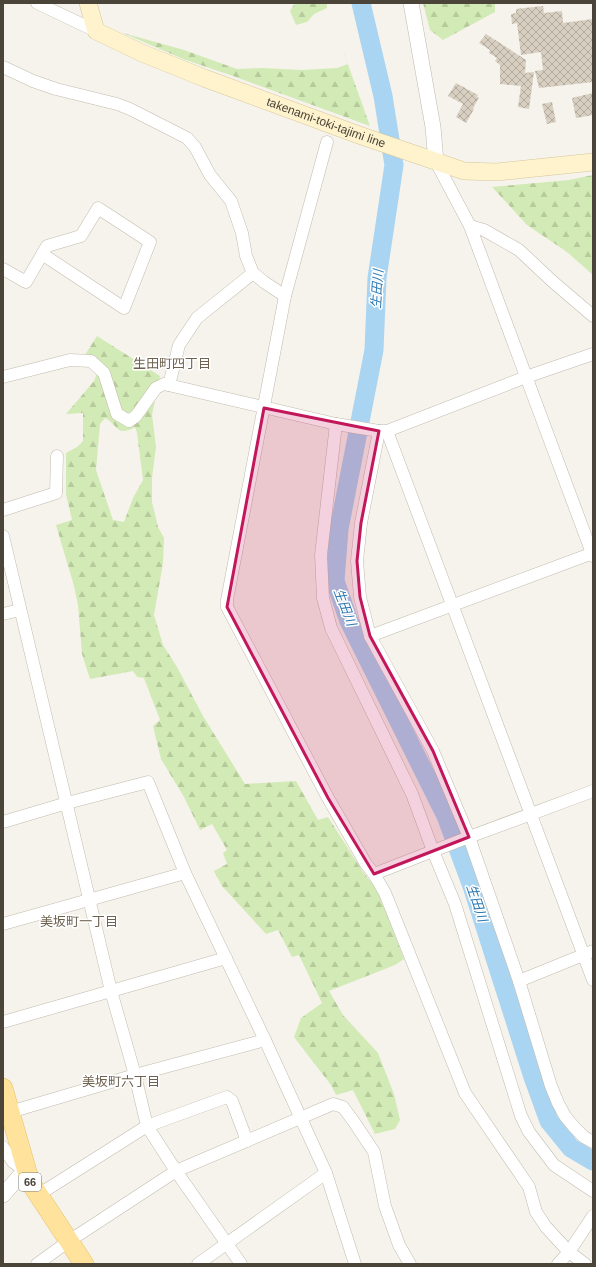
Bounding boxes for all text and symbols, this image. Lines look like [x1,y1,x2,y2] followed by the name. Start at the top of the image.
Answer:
[265,95,388,151] street label: takenami-toki-tajimi line
[368,267,386,309] water label: 生田川
[133,356,211,371] district label: 生田町四丁目
[331,586,360,630] water label: 生田川
[464,882,491,926] water label: 生田川
[40,914,118,929] district label: 美坂町一丁目
[82,1074,160,1089] district label: 美坂町六丁目
[19,1173,41,1191] road number: 66

